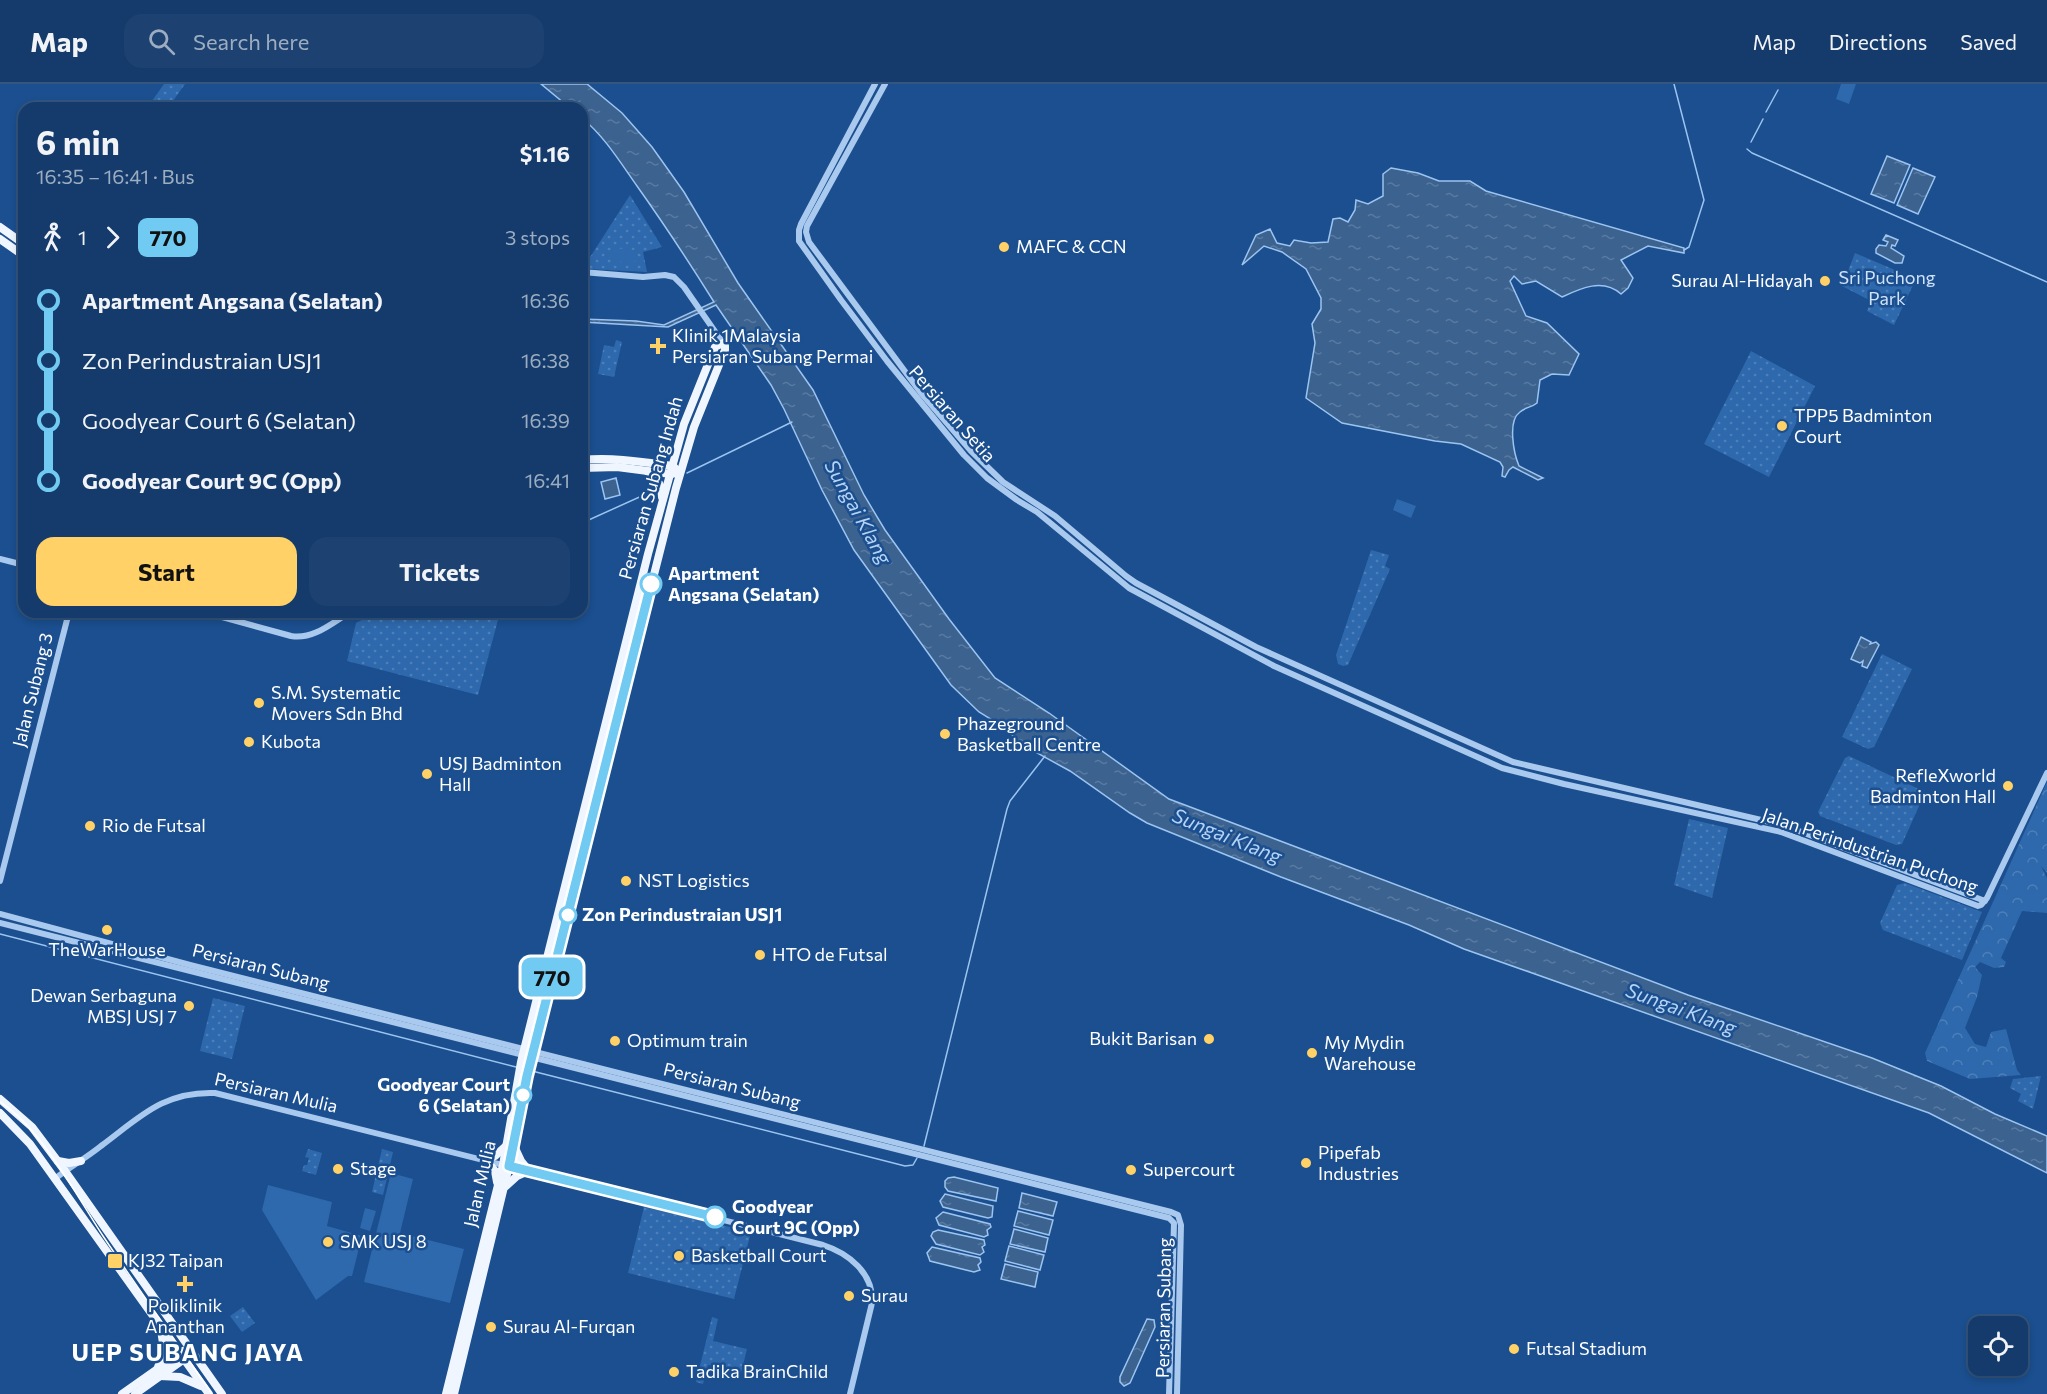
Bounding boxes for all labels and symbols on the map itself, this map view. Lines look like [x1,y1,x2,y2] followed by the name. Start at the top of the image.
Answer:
[1016,235,1127,257] place label: MAFC & CCN
[997,240,1011,254] marker: MAFC & CCN
[1838,266,1936,309] park label: Sri Puchong Park
[1671,269,1813,291] place label: Surau Al-Hidayah
[1818,274,1832,288] marker: Surau Al-Hidayah
[672,324,873,367] place label: Klinik 1Malaysia Persiaran Subang Permai
[649,337,667,355] marker: Klinik 1Malaysia Persiaran Subang Permai
[905,360,1001,466] street label: Persiaran Setia
[613,394,687,582] street label: Persiaran Subang Indah
[1794,404,1932,447] place label: TPP5 Badminton Court
[1775,419,1789,433] marker: TPP5 Badminton Court
[820,455,898,569] water label: Sungai Klang
[668,562,819,605] place label: Apartment Angsana (Selatan)
[640,573,662,595] marker: Apartment Angsana (Selatan)
[7,630,57,749] street label: Jalan Subang 3
[271,681,403,724] place label: S.M. Systematic Movers Sdn Bhd
[252,696,266,710] marker: S.M. Systematic Movers Sdn Bhd
[957,712,1101,755] place label: Phazeground Basketball Centre
[938,727,952,741] marker: Phazeground Basketball Centre
[261,730,321,752] place label: Kubota
[242,735,256,749] marker: Kubota
[439,752,562,795] place label: USJ Badminton Hall
[1870,764,1996,807] place label: RefleXworld Badminton Hall
[420,767,434,781] marker: USJ Badminton Hall
[2001,779,2015,793] marker: RefleXworld Badminton Hall
[1169,802,1287,868] water label: Sungai Klang
[1759,803,1982,898] street label: Jalan Perindustrian Puchong
[102,814,206,836] place label: Rio de Futsal
[83,819,97,833] marker: Rio de Futsal
[638,869,750,891] place label: NST Logistics
[619,874,633,888] marker: NST Logistics
[582,903,782,925] place label: Zon Perindustraian USJ1
[559,906,577,924] marker: Zon Perindustraian USJ1
[100,923,114,937] marker: TheWarHouse
[48,938,166,960] place label: TheWarHouse
[190,938,332,994] street label: Persiaran Subang
[772,943,888,965] place label: HTO de Futsal
[753,948,767,962] marker: HTO de Futsal
[518,958,586,996] line badge: 770
[1623,977,1741,1040] water label: Sungai Klang
[30,984,177,1027] place label: Dewan Serbaguna MBSJ USJ 7
[182,999,196,1013] marker: Dewan Serbaguna MBSJ USJ 7
[1089,1027,1197,1049] place label: Bukit Barisan
[627,1029,748,1051] place label: Optimum train
[1324,1031,1416,1074] place label: My Mydin Warehouse
[1202,1032,1216,1046] marker: Bukit Barisan
[608,1034,622,1048] marker: Optimum train
[1305,1046,1319,1060] marker: My Mydin Warehouse
[661,1057,803,1113] street label: Persiaran Subang
[213,1067,340,1117] street label: Persiaran Mulia
[377,1073,510,1116] place label: Goodyear Court 6 (Selatan)
[514,1086,532,1104] marker: Goodyear Court 6 (Selatan)
[458,1138,500,1229] street label: Jalan Mulia
[1318,1141,1399,1184] place label: Pipefab Industries
[1299,1156,1313,1170] marker: Pipefab Industries
[350,1157,396,1179] place label: Stage
[1143,1158,1235,1180] place label: Supercourt
[331,1162,345,1176] marker: Stage
[1124,1163,1138,1177] marker: Supercourt
[732,1195,860,1238] place label: Goodyear Court 9C (Opp)
[704,1206,726,1228] marker: Goodyear Court 9C (Opp)
[340,1230,427,1252] place label: SMK USJ 8
[321,1235,335,1249] marker: SMK USJ 8
[1151,1237,1175,1378] street label: Persiaran Subang
[691,1244,827,1266] place label: Basketball Court
[128,1249,223,1271] place label: KJ32 Taipan
[672,1249,686,1263] marker: Basketball Court
[106,1252,124,1270] marker: KJ32 Taipan
[176,1275,194,1293] marker: Poliklinik Ananthan
[861,1284,908,1306] place label: Surau
[842,1289,856,1303] marker: Surau
[145,1294,225,1337] place label: Poliklinik Ananthan
[503,1315,635,1337] place label: Surau Al-Furqan
[484,1320,498,1334] marker: Surau Al-Furqan
[71,1337,305,1366] district label: UEP SUBANG JAYA
[1526,1337,1647,1359] place label: Futsal Stadium
[1507,1342,1521,1356] marker: Futsal Stadium
[686,1360,828,1382] place label: Tadika BrainChild
[667,1365,681,1379] marker: Tadika BrainChild

